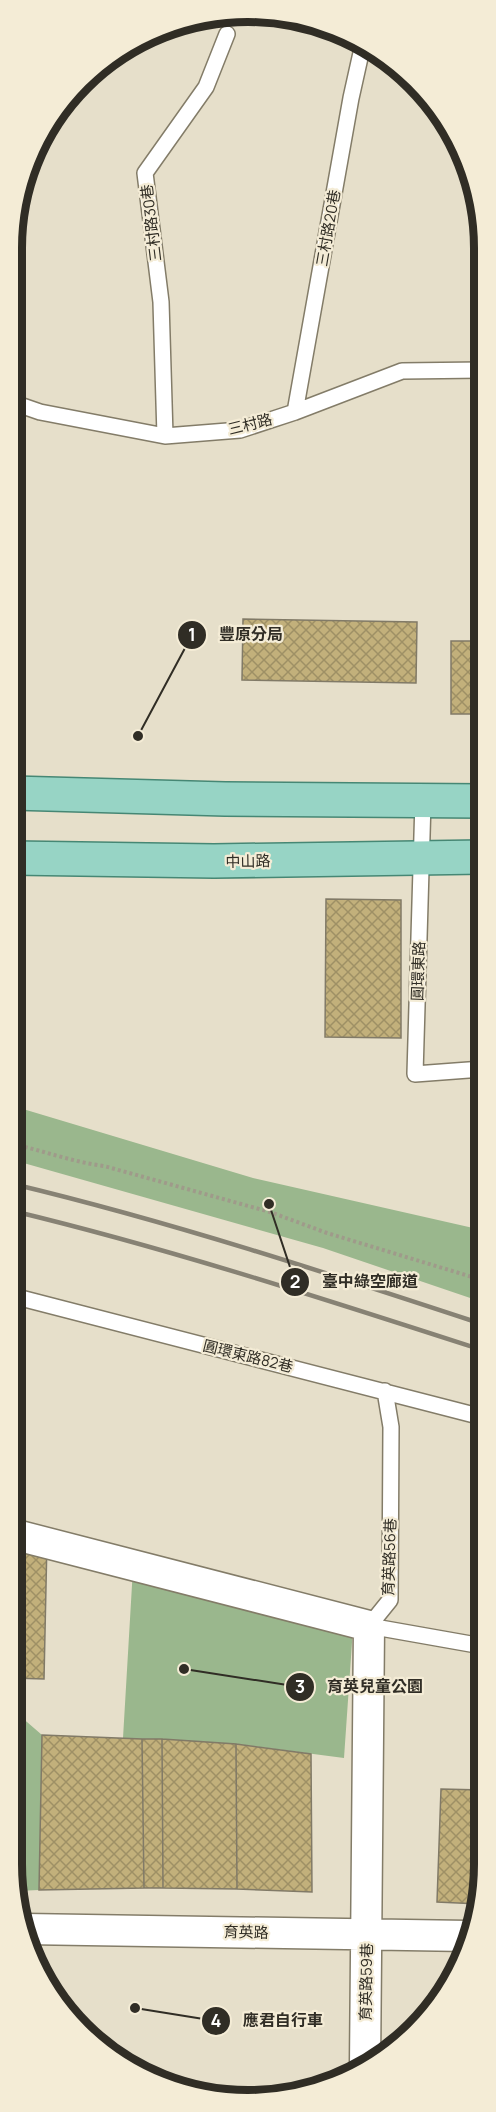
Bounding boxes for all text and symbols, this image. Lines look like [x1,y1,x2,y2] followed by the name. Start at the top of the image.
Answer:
[136,183,166,263] street label: 三村路30巷
[311,188,345,268] street label: 三村路20巷
[226,408,274,440] street label: 三村路
[177,618,295,652] callout: 豐原分局
[188,622,196,646] text: 1
[219,623,283,645] text: 豐原分局
[225,850,271,872] street label: 中山路
[406,941,430,1001] street label: 圓環東路
[280,1265,430,1299] callout: 臺中綠空廊道
[290,1269,300,1293] text: 2
[322,1270,418,1292] text: 臺中綠空廊道
[201,1335,295,1377] street label: 圓環東路82巷
[377,1518,401,1596] street label: 育英路56巷
[285,1670,435,1704] callout: 育英兒童公園
[295,1674,305,1698] text: 3
[327,1675,423,1697] text: 育英兒童公園
[223,1921,269,1943] street label: 育英路
[355,1943,377,2021] street label: 育英路59巷
[201,2004,335,2038] callout: 應君自行車
[211,2008,222,2032] text: 4
[243,2009,323,2031] text: 應君自行車

